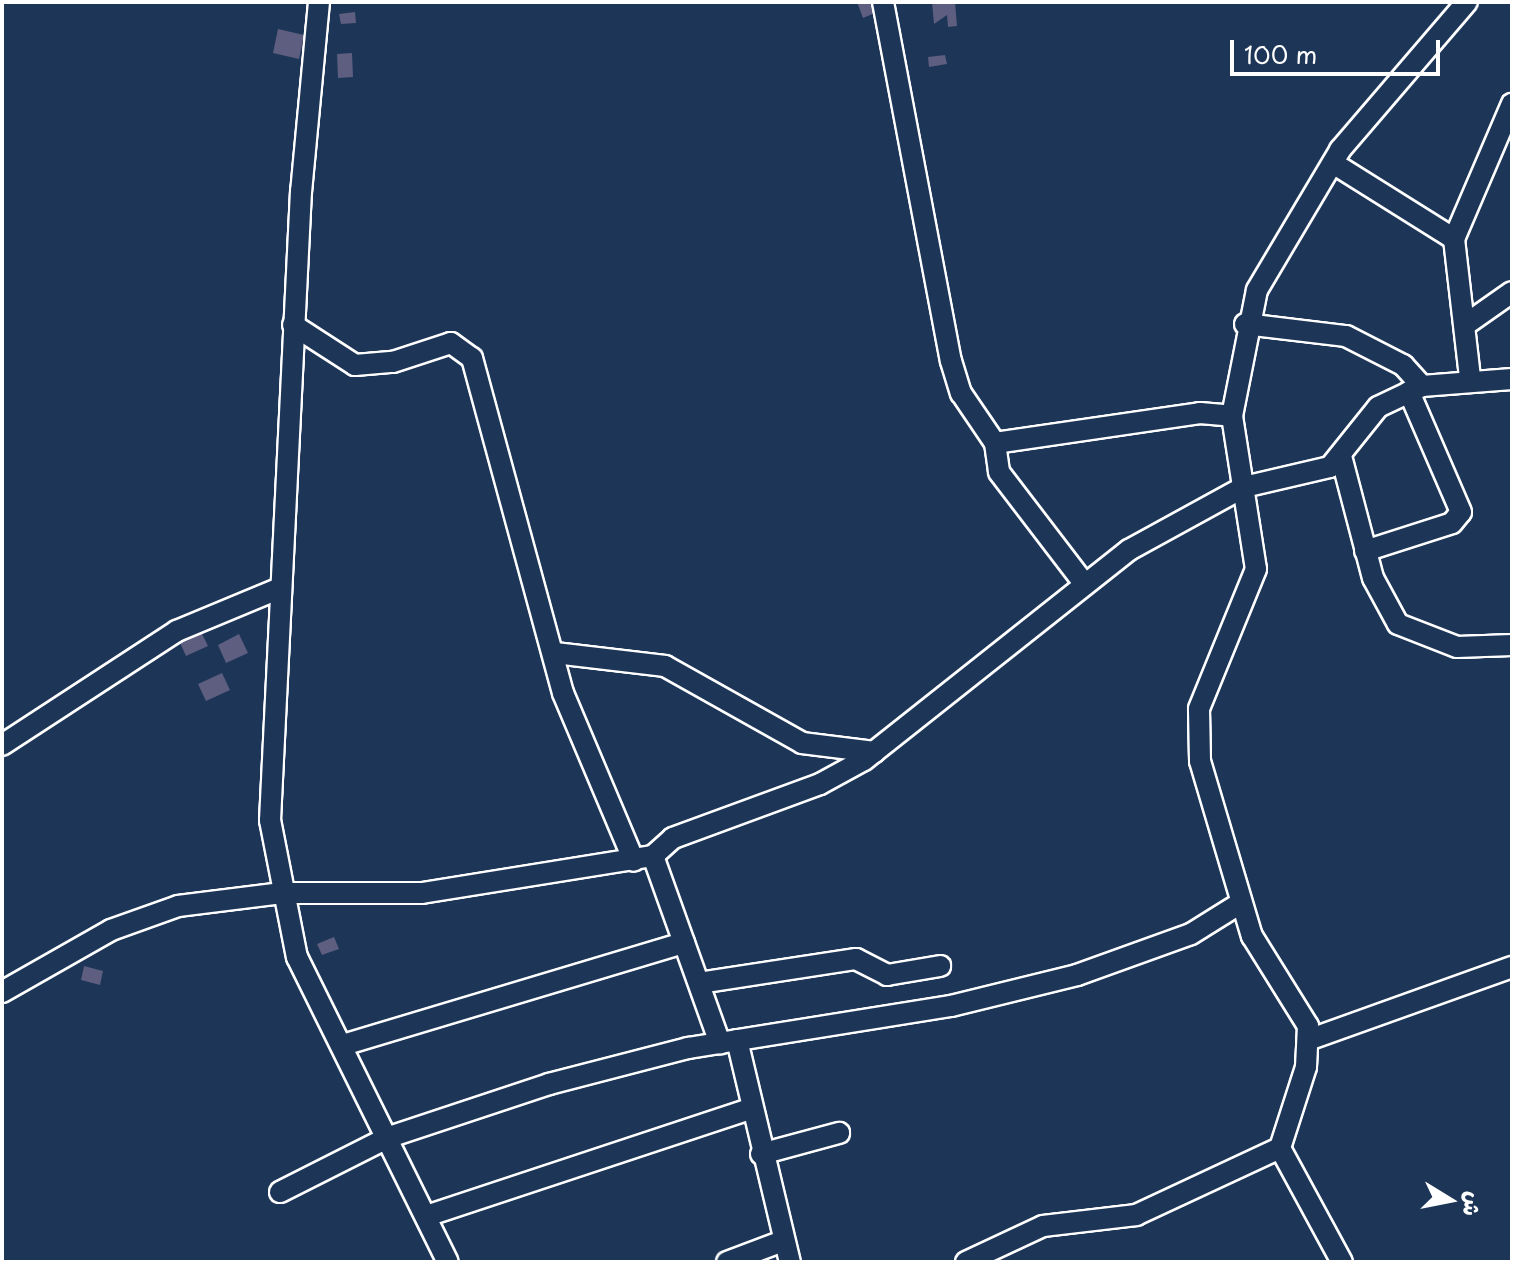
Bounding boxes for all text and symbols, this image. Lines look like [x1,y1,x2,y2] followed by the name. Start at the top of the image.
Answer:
[1234,24,1444,74] scale bar
[1244,36,1317,72] text: 100 m
[1410,1160,1490,1240] north arrow
[1456,1189,1492,1219] text: ش

